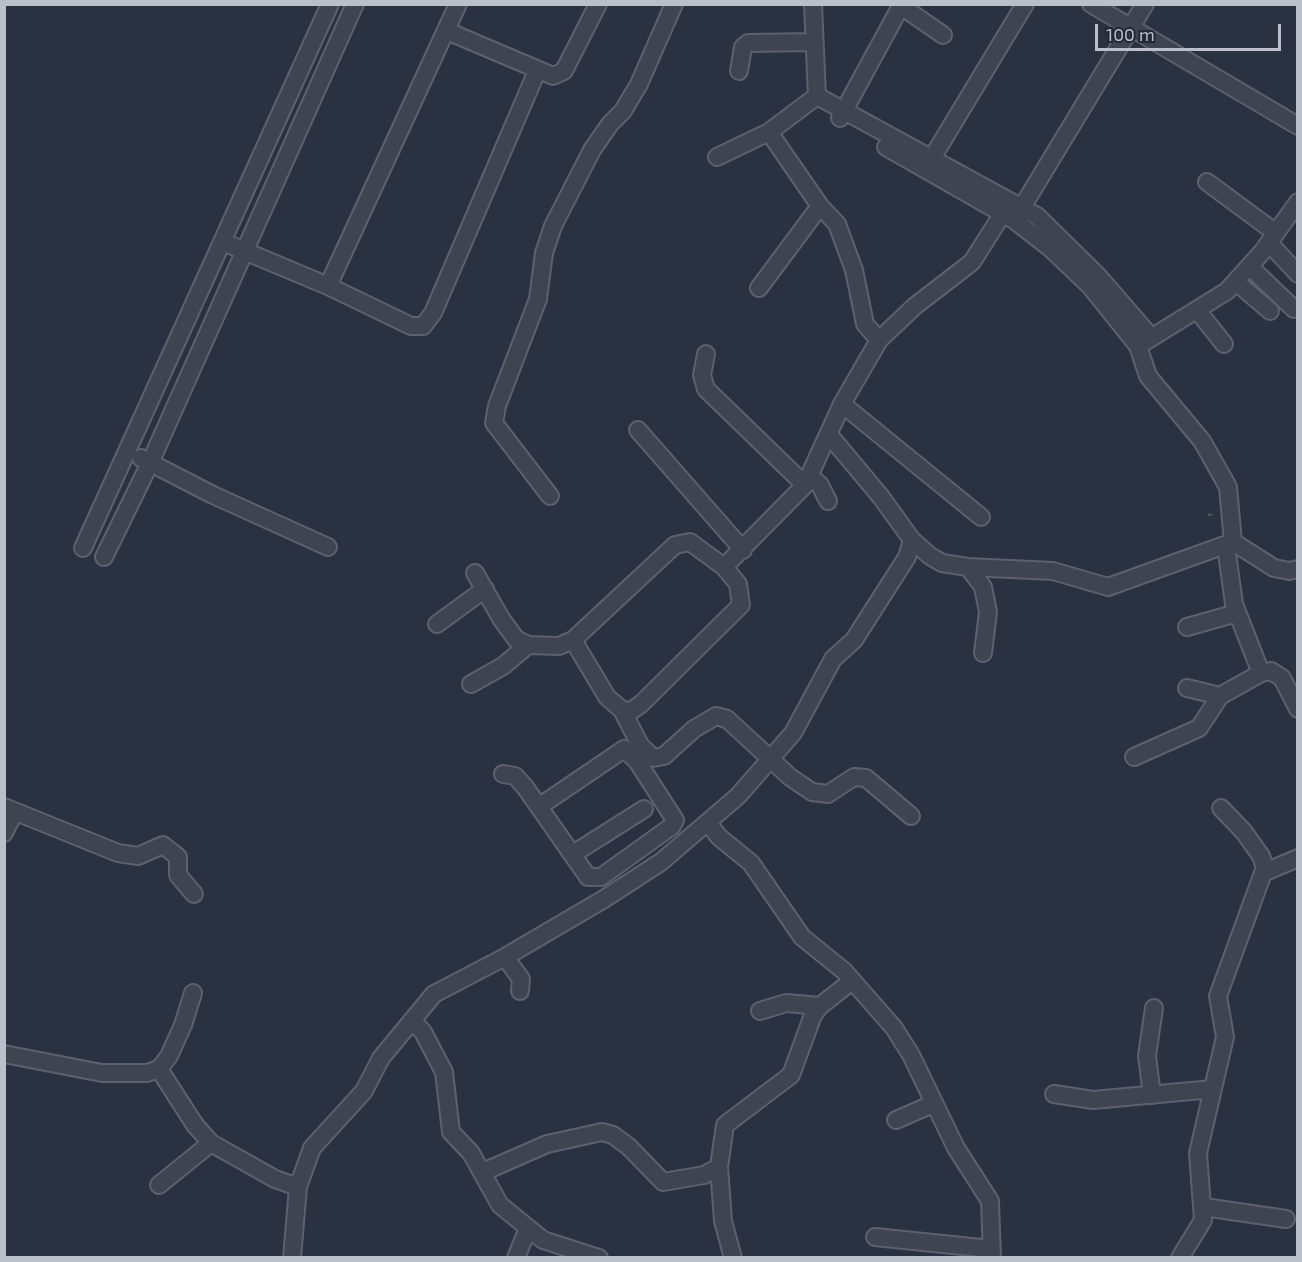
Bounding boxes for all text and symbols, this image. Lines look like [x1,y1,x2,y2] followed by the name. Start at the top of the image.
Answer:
[1098,12,1284,50] scale bar
[1106,23,1155,45] text: 100 m

